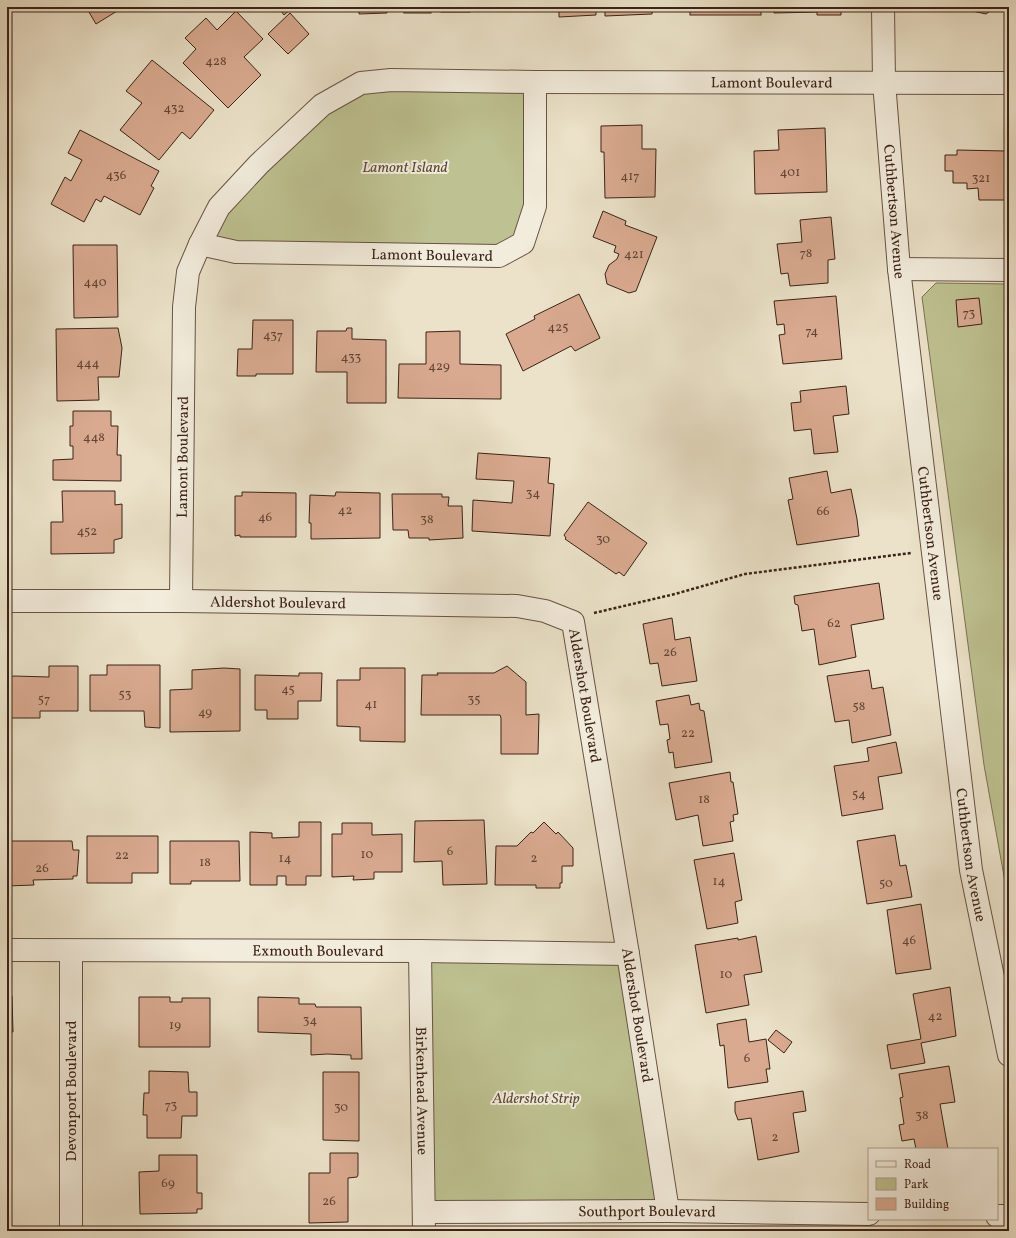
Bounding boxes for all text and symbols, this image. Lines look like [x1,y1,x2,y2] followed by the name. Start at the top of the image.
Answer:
[205,53,227,71] house number: 428
[711,73,833,95] street label: Lamont Boulevard
[164,100,184,118] house number: 432
[877,144,909,280] street label: Cuthbertson Avenue
[362,158,448,179] park label: Lamont Island
[780,164,800,182] house number: 401
[106,167,127,185] house number: 436
[620,168,640,186] house number: 417
[972,170,990,188] house number: 321
[371,245,493,268] street label: Lamont Boulevard
[800,245,812,263] house number: 78
[624,246,644,264] house number: 421
[83,274,107,292] house number: 440
[963,305,976,323] house number: 73
[548,319,569,337] house number: 425
[806,323,819,341] house number: 74
[263,327,283,345] house number: 437
[341,349,362,367] house number: 433
[76,355,100,373] house number: 444
[428,358,450,376] house number: 429
[173,396,195,518] street label: Lamont Boulevard
[83,429,105,447] house number: 448
[911,465,948,602] street label: Cuthbertson Avenue
[526,485,540,503] house number: 34
[338,502,352,520] house number: 42
[816,503,830,521] house number: 66
[258,509,273,527] house number: 46
[420,511,434,529] house number: 38
[77,523,97,541] house number: 452
[596,531,610,549] house number: 30
[210,592,346,615] street label: Aldershot Boulevard
[827,615,841,633] house number: 62
[562,627,605,765] street label: Aldershot Boulevard
[663,644,677,662] house number: 26
[281,681,295,699] house number: 45
[119,686,132,704] house number: 53
[38,691,50,709] house number: 57
[468,691,480,709] house number: 35
[365,696,377,714] house number: 41
[853,698,865,716] house number: 58
[198,704,212,722] house number: 49
[681,725,695,743] house number: 22
[852,786,866,804] house number: 54
[949,787,990,924] street label: Cuthbertson Avenue
[698,791,710,809] house number: 18
[447,843,454,861] house number: 6
[361,846,374,864] house number: 10
[115,847,129,865] house number: 22
[279,850,292,868] house number: 14
[531,850,538,868] house number: 2
[199,854,211,872] house number: 18
[35,860,49,878] house number: 26
[713,873,726,891] house number: 14
[879,875,893,893] house number: 50
[902,932,917,950] house number: 46
[252,942,384,963] street label: Exmouth Boulevard
[615,946,657,1084] street label: Aldershot Boulevard
[720,966,733,984] house number: 10
[928,1008,942,1026] house number: 42
[303,1012,317,1030] house number: 34
[169,1017,181,1035] house number: 19
[62,1020,83,1162] street label: Devonport Boulevard
[409,1027,432,1155] street label: Birkenhead Avenue
[744,1050,751,1068] house number: 6
[491,1089,580,1110] park label: Aldershot Strip
[165,1097,178,1115] house number: 73
[334,1099,348,1117] house number: 30
[915,1107,929,1125] house number: 38
[772,1129,779,1147] house number: 2
[868,1148,998,1220] legend
[904,1157,931,1173] text: Road
[161,1175,175,1193] house number: 69
[904,1177,929,1193] text: Park
[322,1193,336,1211] house number: 26
[904,1197,949,1213] text: Building
[578,1202,716,1224] street label: Southport Boulevard

